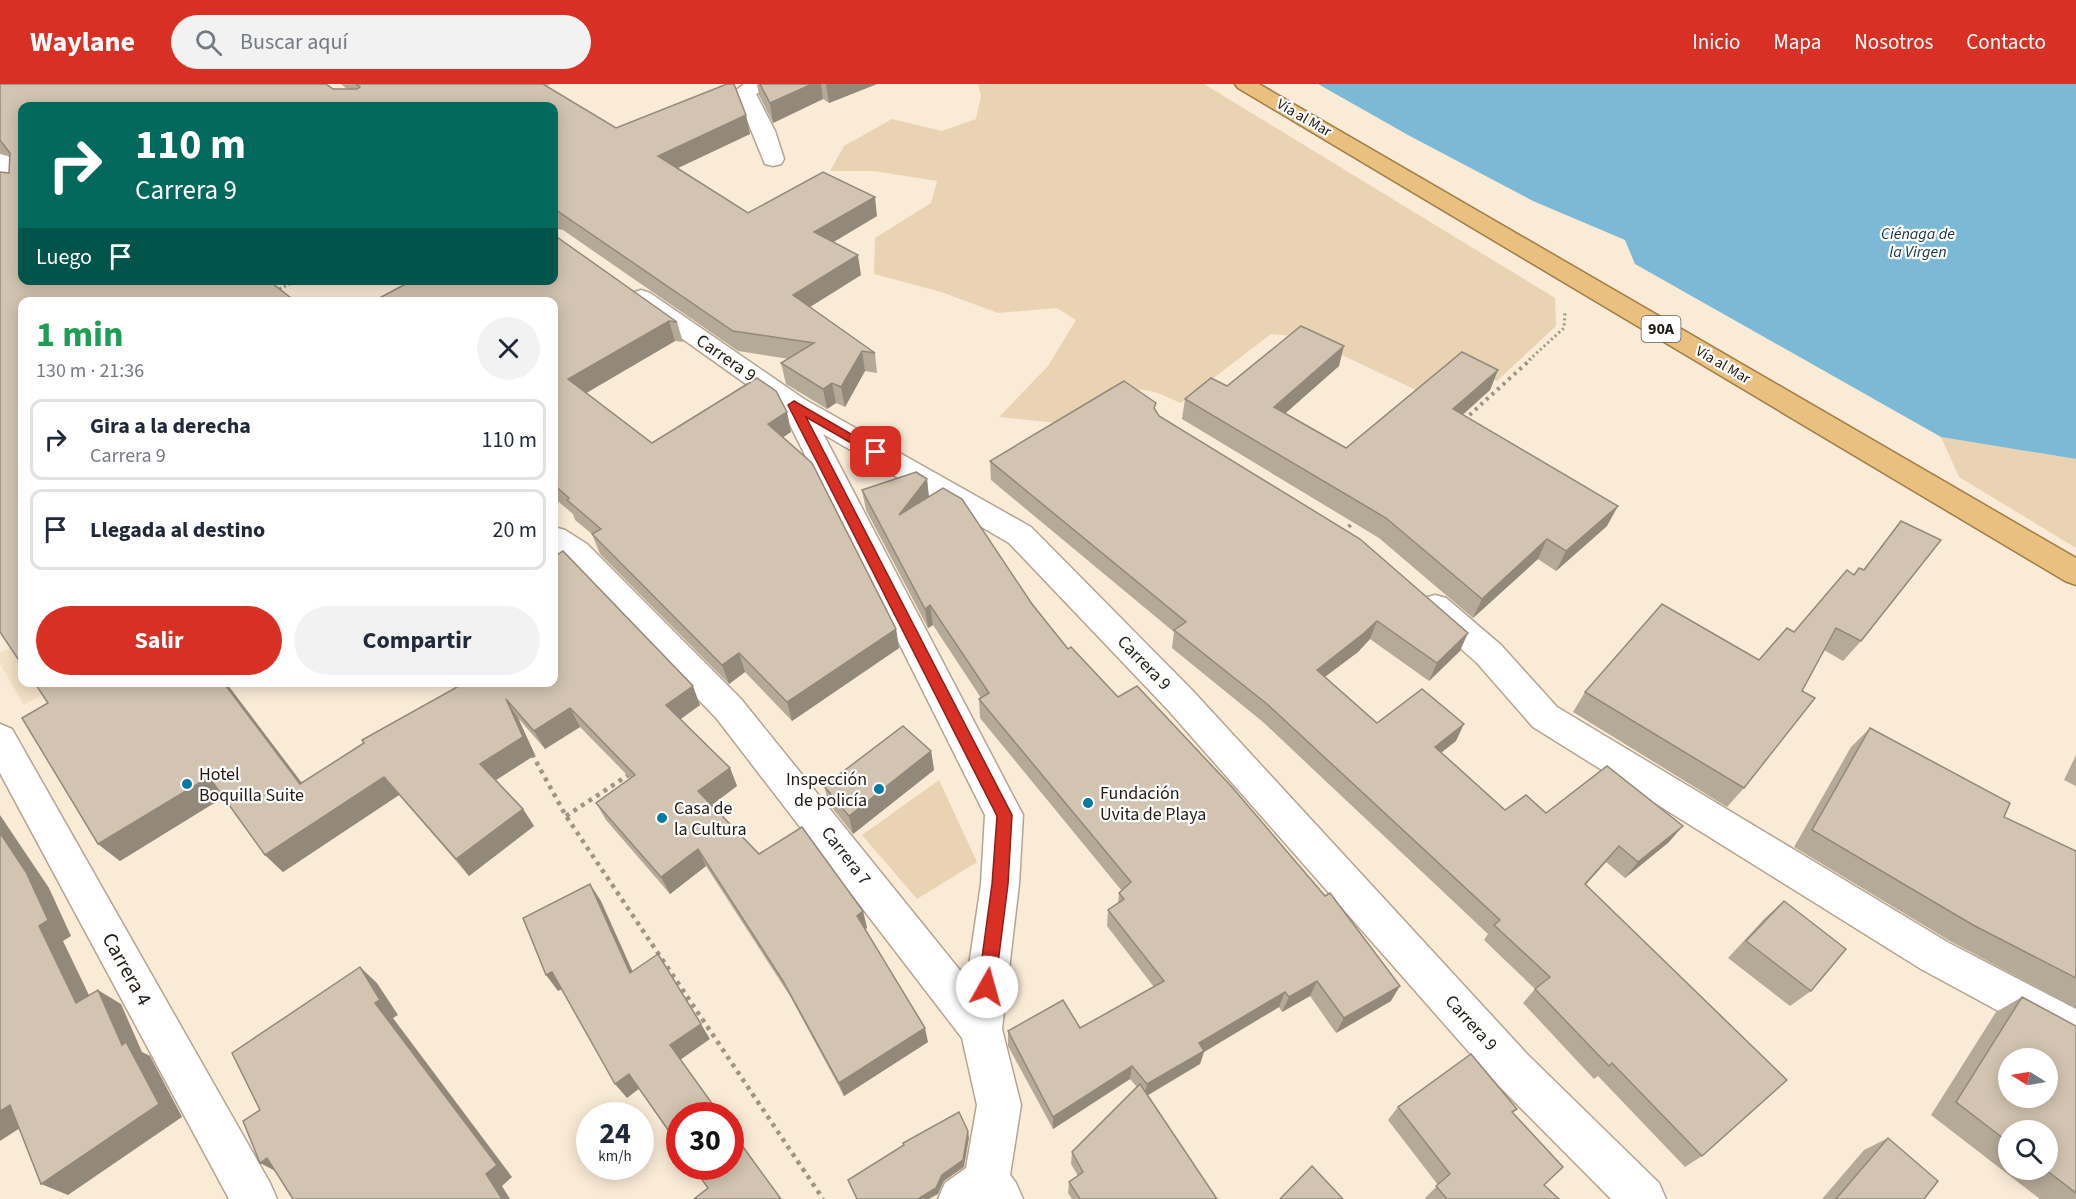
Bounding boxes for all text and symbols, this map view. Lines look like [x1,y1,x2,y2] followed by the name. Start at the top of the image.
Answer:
[171,15,591,69] search box
[30,22,135,62] text: Waylane
[192,26,225,59] icon: search
[240,26,348,58] text: Buscar aquí
[1692,27,1740,57] text: Inicio
[1773,27,1821,57] text: Mapa
[1854,27,1933,57] text: Nosotros
[1966,27,2046,57] text: Contacto
[1273,94,1336,143] street label: Vía al Mar
[135,115,246,175] text: 110 m
[36,126,114,204] icon: right
[135,171,237,210] text: Carrera 9
[1881,223,1955,263] water label: Ciénaga de la Virgen
[104,240,137,273] icon: arrive
[36,241,92,273] text: Luego
[36,309,124,360] text: 1 min
[1642,316,1680,342] road number: 90A
[477,317,540,380] button: close
[691,328,761,388] street label: Carrera 9
[1692,341,1755,390] street label: Vía al Mar
[36,357,144,385] text: 130 m · 21:36
[90,410,251,442] text: Gira a la derecha
[39,423,72,456] icon: right
[482,424,537,456] text: 110 m
[850,426,901,477] pin
[859,435,892,468] icon: arrive
[90,442,166,470] text: Carrera 9
[39,513,72,546] icon: arrive
[90,514,265,546] text: Llegada al destino
[492,514,537,546] text: 20 m
[36,606,282,675] button: Salir
[294,606,540,675] button: Compartir
[1111,630,1177,696] street label: Carrera 9
[199,762,304,808] place label: Hotel Boquilla Suite
[786,767,867,813] place label: Inspección de policía
[180,777,194,791] marker: Hotel Boquilla Suite
[1100,781,1206,827] place label: Fundación Uvita de Playa
[872,782,886,796] marker: Inspección de policía
[674,796,747,842] place label: Casa de la Cultura
[1081,796,1095,810] marker: Fundación Uvita de Playa
[655,811,669,825] marker: Casa de la Cultura
[815,821,877,891] street label: Carrera 7
[95,927,159,1011] street label: Carrera 4
[955,955,1019,1019] position arrow
[1439,989,1503,1057] street label: Carrera 9
[1998,1048,2058,1108] north arrow
[1998,1048,2058,1180] map controls
[666,1102,744,1180] speed limit sign: 30
[599,1112,631,1155] text: 24
[1998,1120,2058,1180] button: search
[598,1146,632,1167] text: km/h

